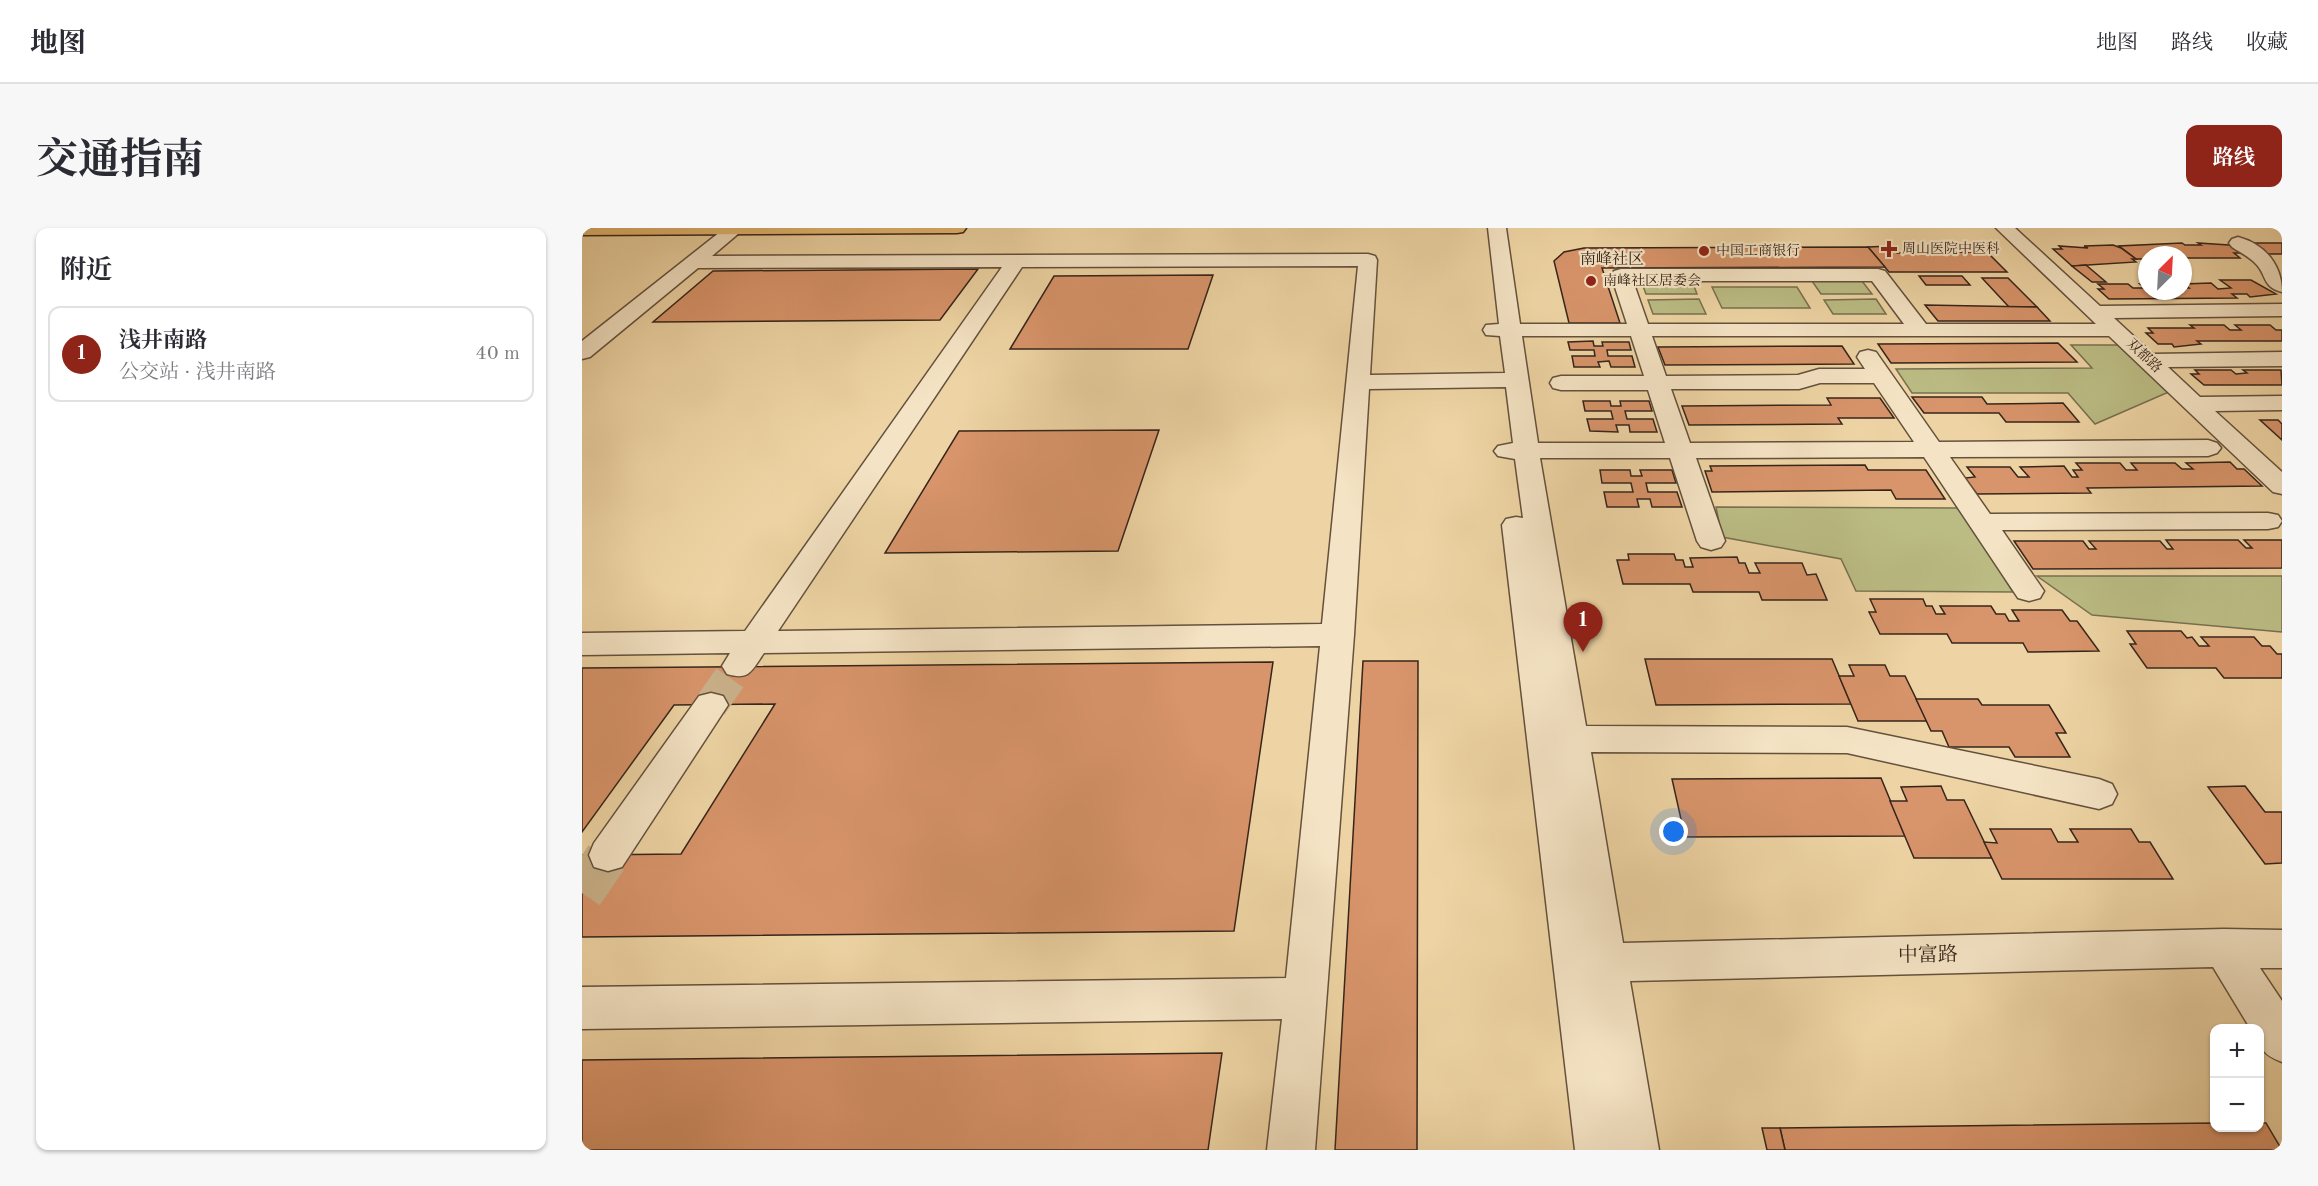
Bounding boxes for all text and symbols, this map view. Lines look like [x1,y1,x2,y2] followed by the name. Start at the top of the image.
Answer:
[30,31,86,59] text: 地图
[2096,33,2138,54] text: 地图
[2171,33,2213,54] text: 路线
[2246,33,2288,54] text: 收藏
[2186,125,2282,187] button: 路线
[36,141,204,183] text: 交通指南
[1880,240,1898,258] marker: 周山医院中医科
[1902,241,2000,256] place label: 周山医院中医科
[1716,243,1800,258] place label: 中国工商银行
[1697,244,1711,258] marker: 中国工商银行
[2138,246,2192,300] north arrow
[1580,250,1644,268] district label: 南峰社区
[60,258,112,284] text: 附近
[1603,273,1701,288] place label: 南峰社区居委会
[1584,274,1598,288] marker: 南峰社区居委会
[119,330,207,352] text: 浅井南路
[2124,336,2165,375] street label: 双都路
[76,344,87,364] text: 1
[475,344,520,364] text: 40 m
[119,363,276,383] text: 公交站 · 浅井南路
[1564,602,1602,652] pin: 1
[1659,817,1688,846] your location
[1898,942,1958,967] street label: 中富路
[2210,1024,2264,1132] map controls
[2210,1024,2264,1078] button: +
[2210,1078,2264,1132] button: −

